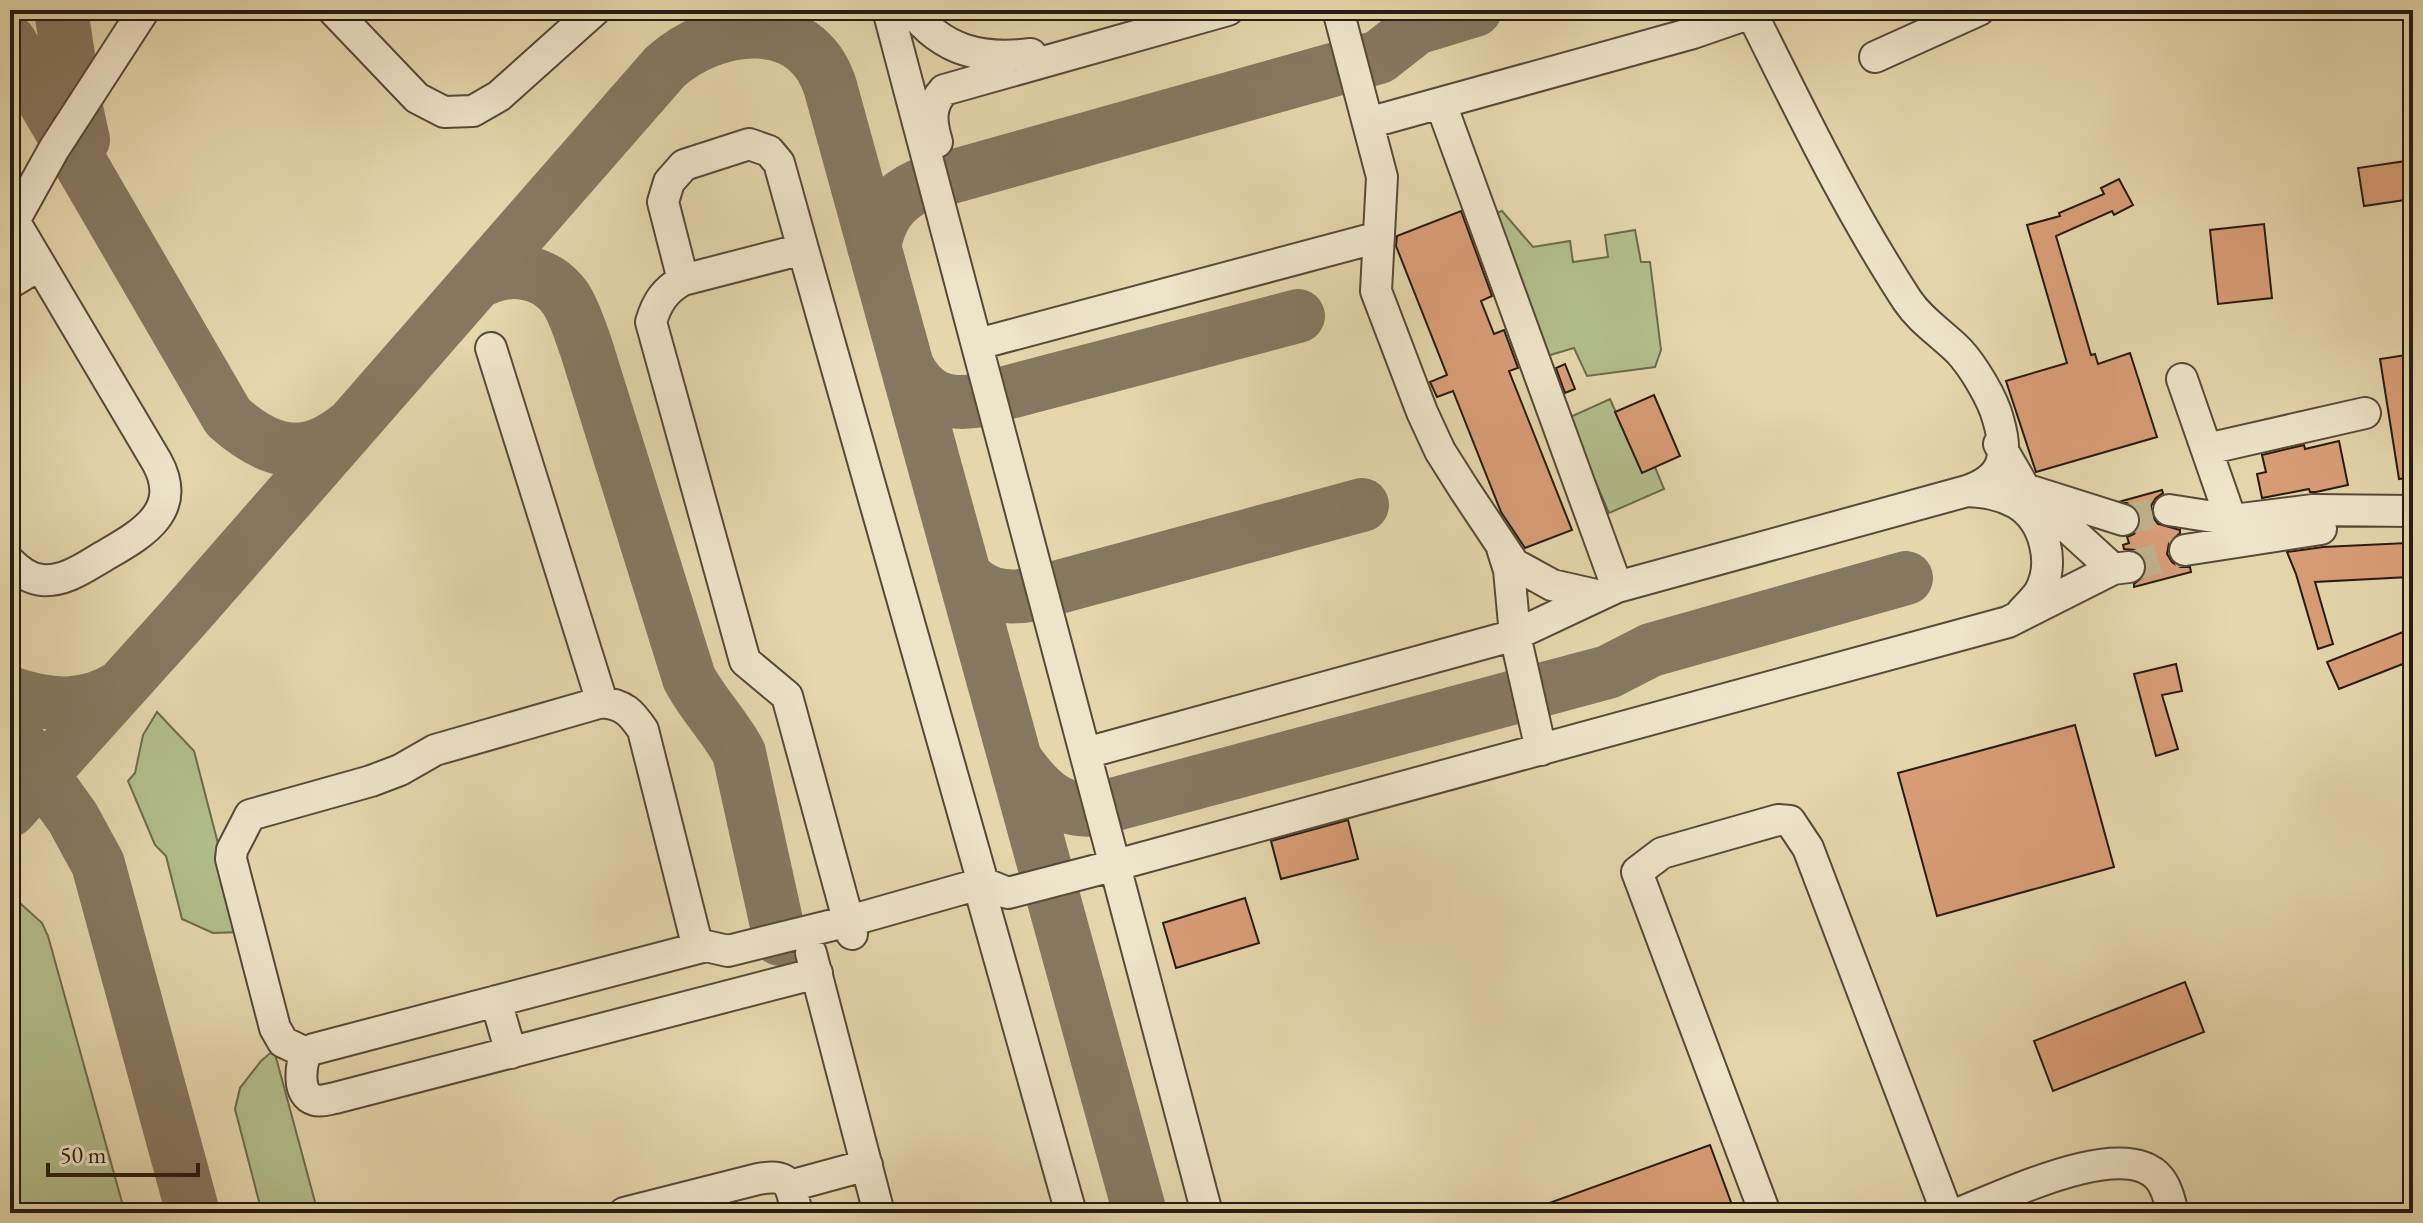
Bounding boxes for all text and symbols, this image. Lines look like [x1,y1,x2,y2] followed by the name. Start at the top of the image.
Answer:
[48,1127,198,1177] scale bar
[60,1139,107,1170] text: 50 m

